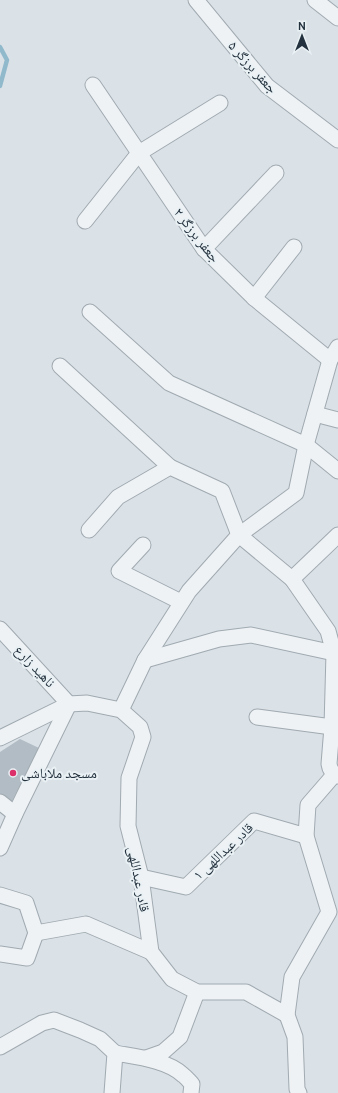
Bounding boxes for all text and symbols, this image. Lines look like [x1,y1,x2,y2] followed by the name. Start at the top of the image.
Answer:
[282,16,322,56] north arrow
[298,19,306,33] text: N
[225,37,281,97] street label: جعفر برزگر ۵
[170,204,224,266] street label: جعفر برزگر ۲
[10,641,59,692] street label: ناهید زارع
[21,764,97,782] place label: مسجد ملاباشی
[8,768,18,778] marker: مسجد ملاباشی
[189,819,257,883] street label: قادر عبداللهی ۱
[124,845,154,913] street label: قادر عبداللهی

